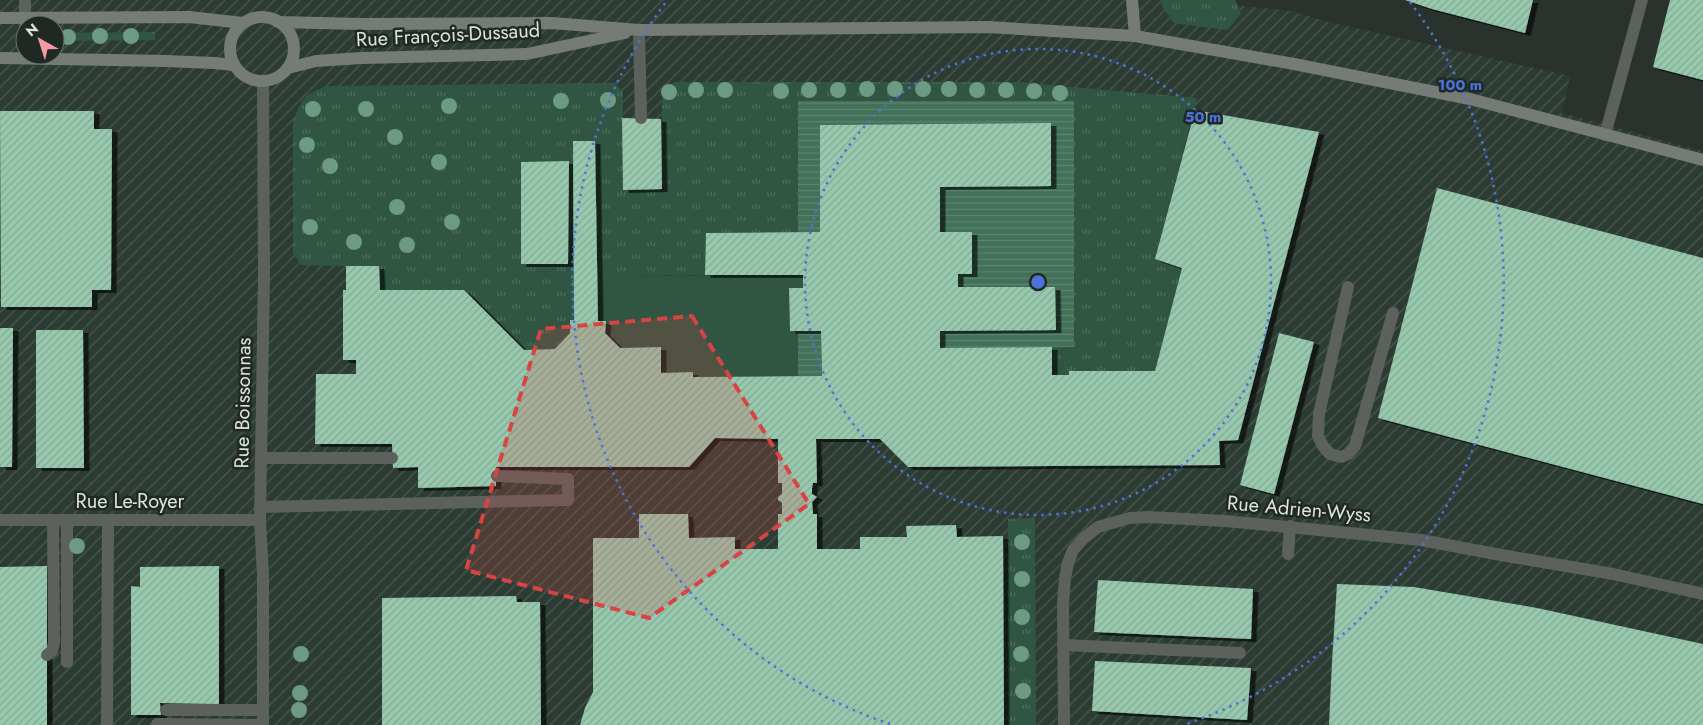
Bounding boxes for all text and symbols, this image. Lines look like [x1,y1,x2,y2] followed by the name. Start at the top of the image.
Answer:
[15,15,65,65] north arrow
[355,16,541,54] street label: Rue François-Dussaud
[21,19,42,41] text: N
[1438,74,1482,96] text: 100 m
[1185,106,1221,128] text: 50 m
[1029,273,1047,291] centre of rings
[227,337,259,469] street label: Rue Boissonnas
[76,487,185,516] street label: Rue Le-Royer
[1226,488,1372,530] street label: Rue Adrien-Wyss

